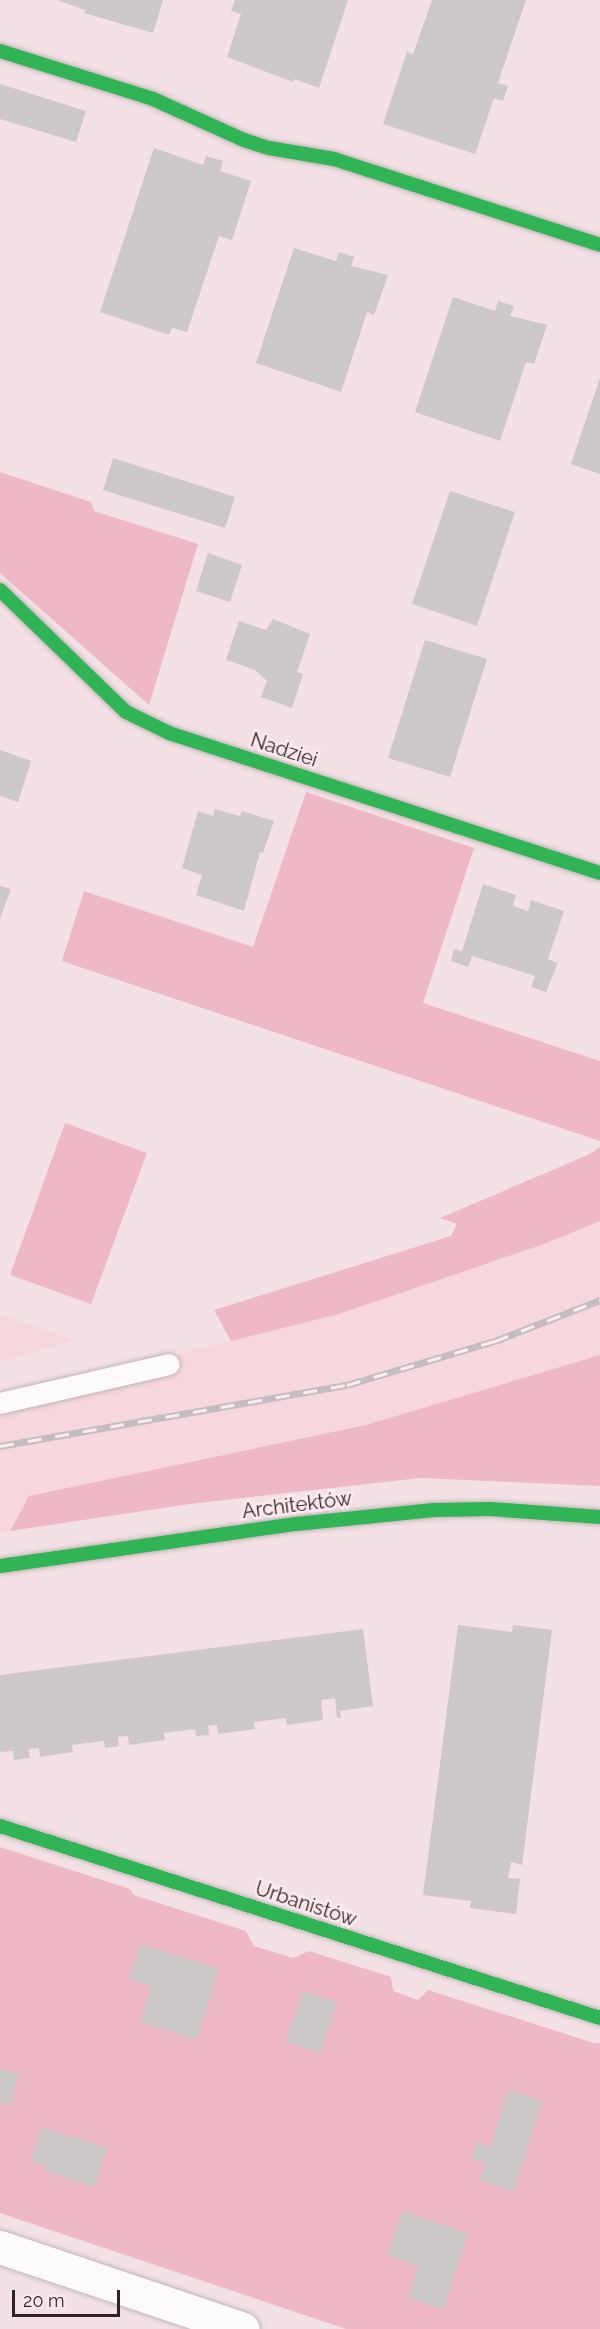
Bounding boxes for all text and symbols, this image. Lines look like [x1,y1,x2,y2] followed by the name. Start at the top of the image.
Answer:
[247,728,321,772] street label: Nadziei
[241,1486,353,1524] street label: Architektów
[252,1876,360,1932] street label: Urbanistów
[15,2278,123,2316] scale bar
[23,2290,65,2311] text: 20 m

